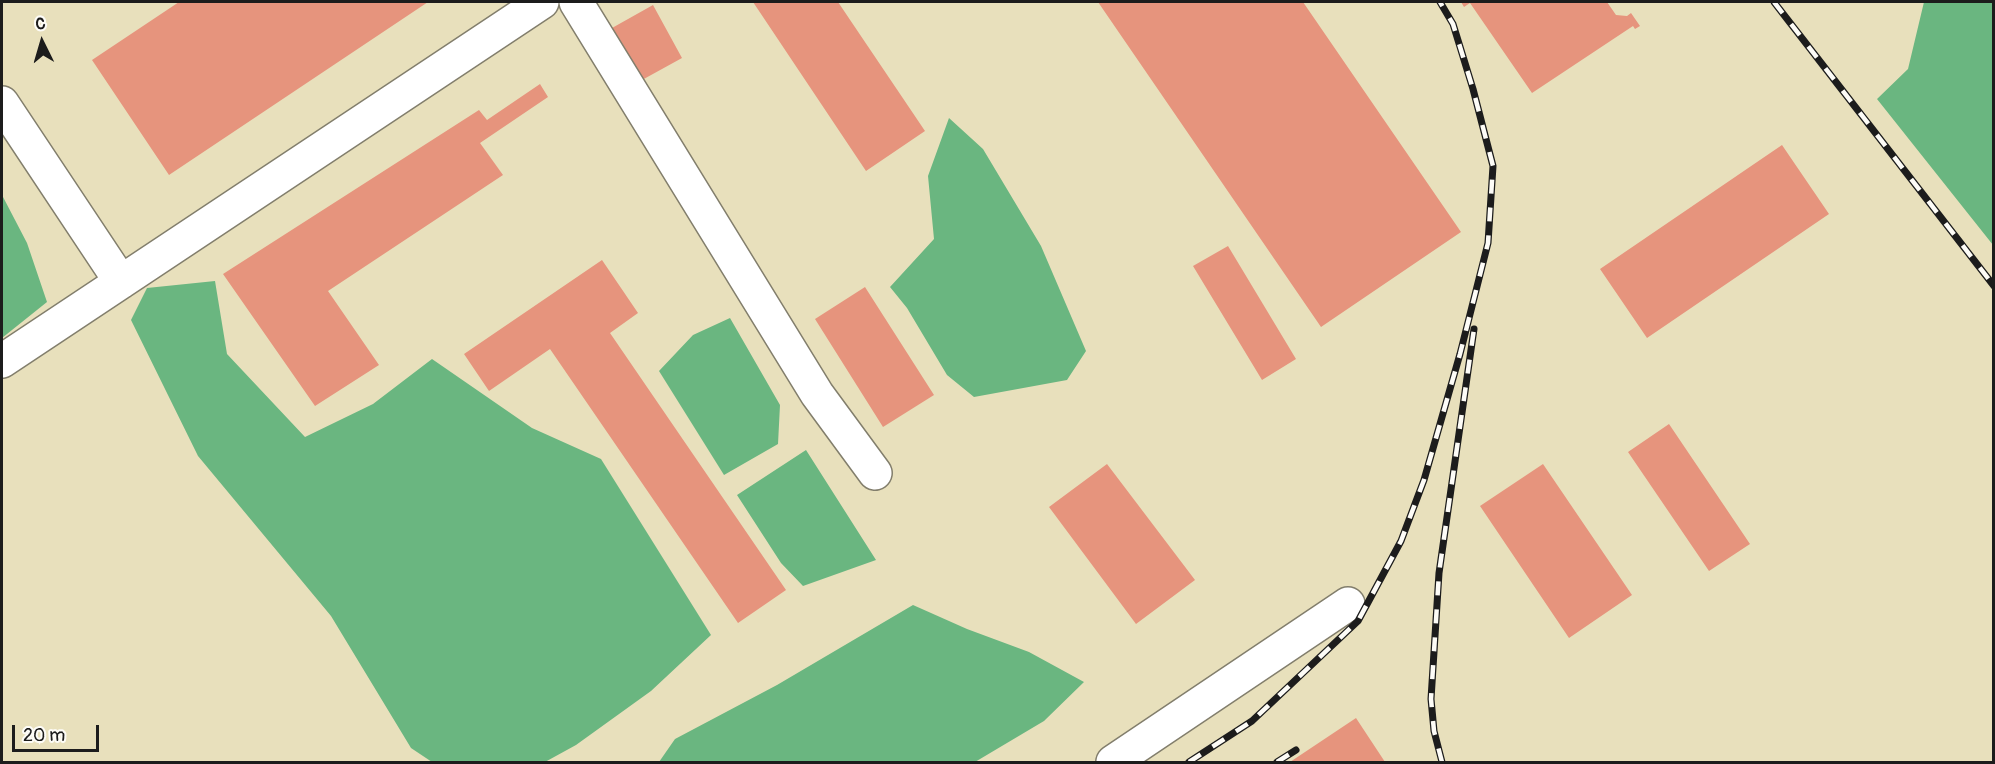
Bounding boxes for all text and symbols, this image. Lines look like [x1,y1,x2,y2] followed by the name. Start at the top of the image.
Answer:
[12,12,72,72] north arrow
[35,14,46,34] text: С
[15,713,102,751] scale bar
[23,724,65,747] text: 20 m

